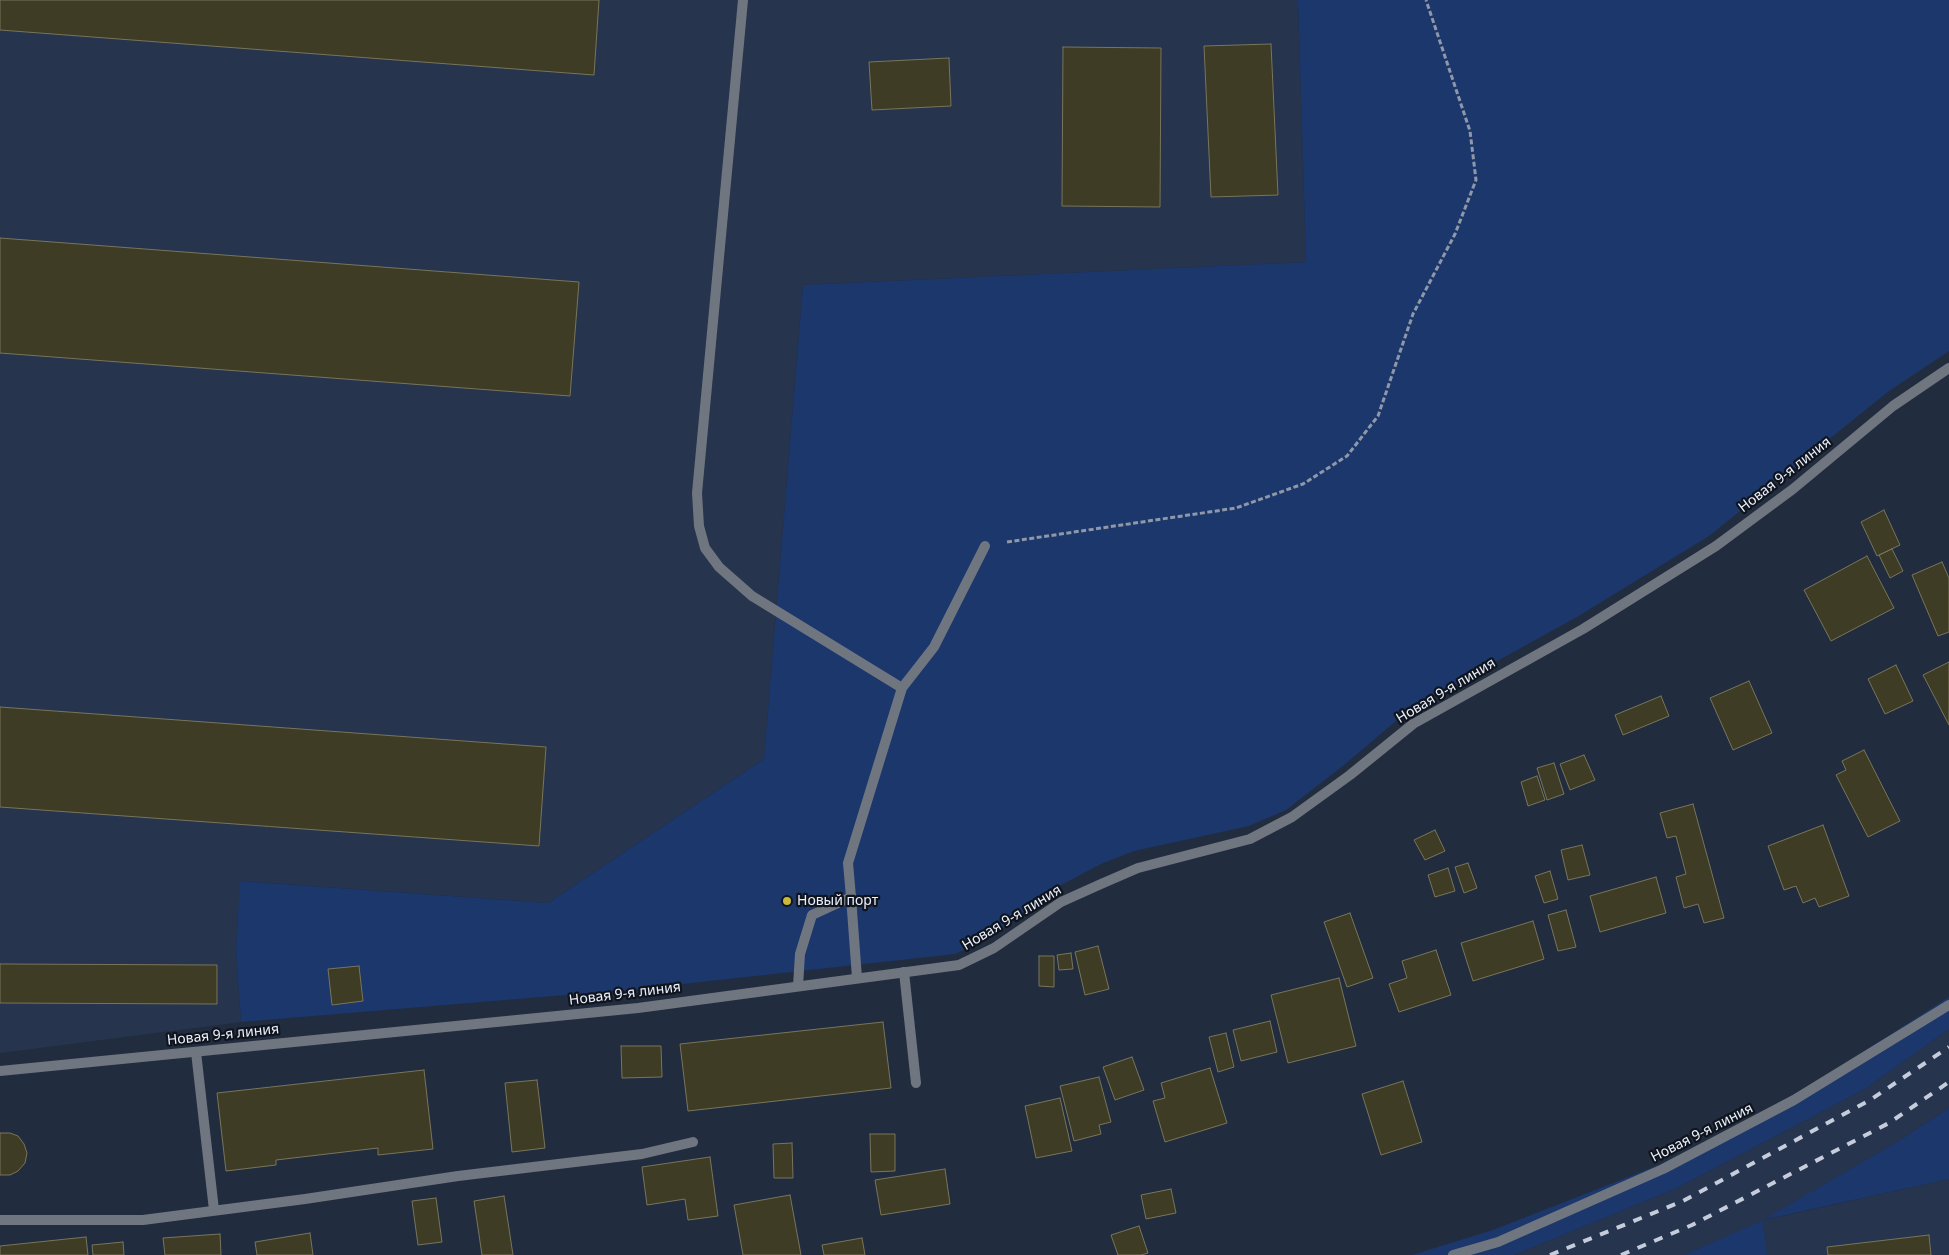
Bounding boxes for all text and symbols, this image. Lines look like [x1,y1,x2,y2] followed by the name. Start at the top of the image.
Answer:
[1735,434,1835,516] street label: Новая 9-я линия
[1393,655,1499,727] street label: Новая 9-я линия
[959,882,1065,954] street label: Новая 9-я линия
[797,893,878,909] place label: Новый порт
[781,895,793,907] marker: Новый порт
[568,979,682,1009] street label: Новая 9-я линия
[166,1021,280,1049] street label: Новая 9-я линия
[1648,1100,1756,1166] street label: Новая 9-я линия

